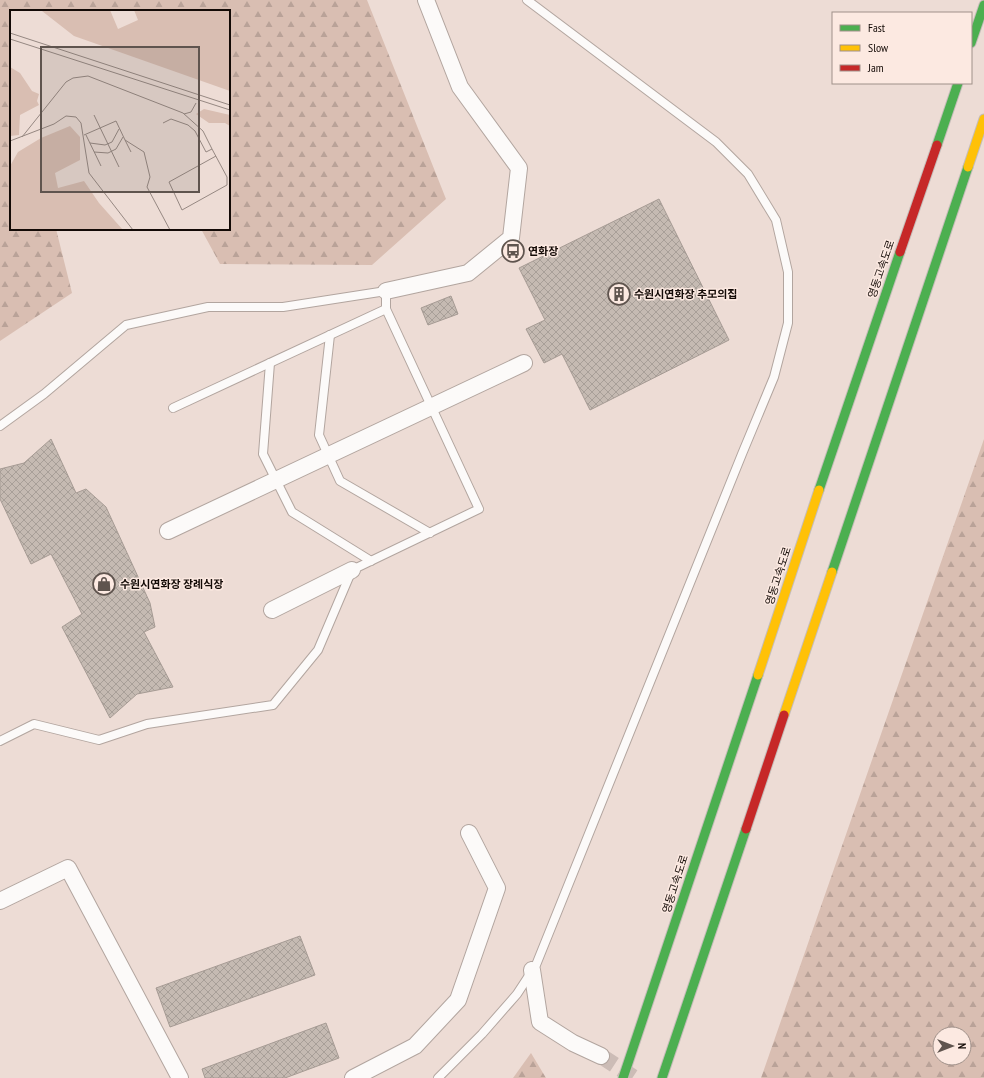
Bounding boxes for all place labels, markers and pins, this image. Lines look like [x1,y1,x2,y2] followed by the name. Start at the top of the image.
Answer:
[500,238,526,264] bus stop icon: 연화장
[528,244,558,258] place label: 연화장
[606,281,632,307] building icon: 수원시연화장 추모의집
[634,287,737,301] place label: 수원시연화장 추모의집
[91,571,117,597] shop icon: 수원시연화장 장례식장
[120,577,223,591] place label: 수원시연화장 장례식장

